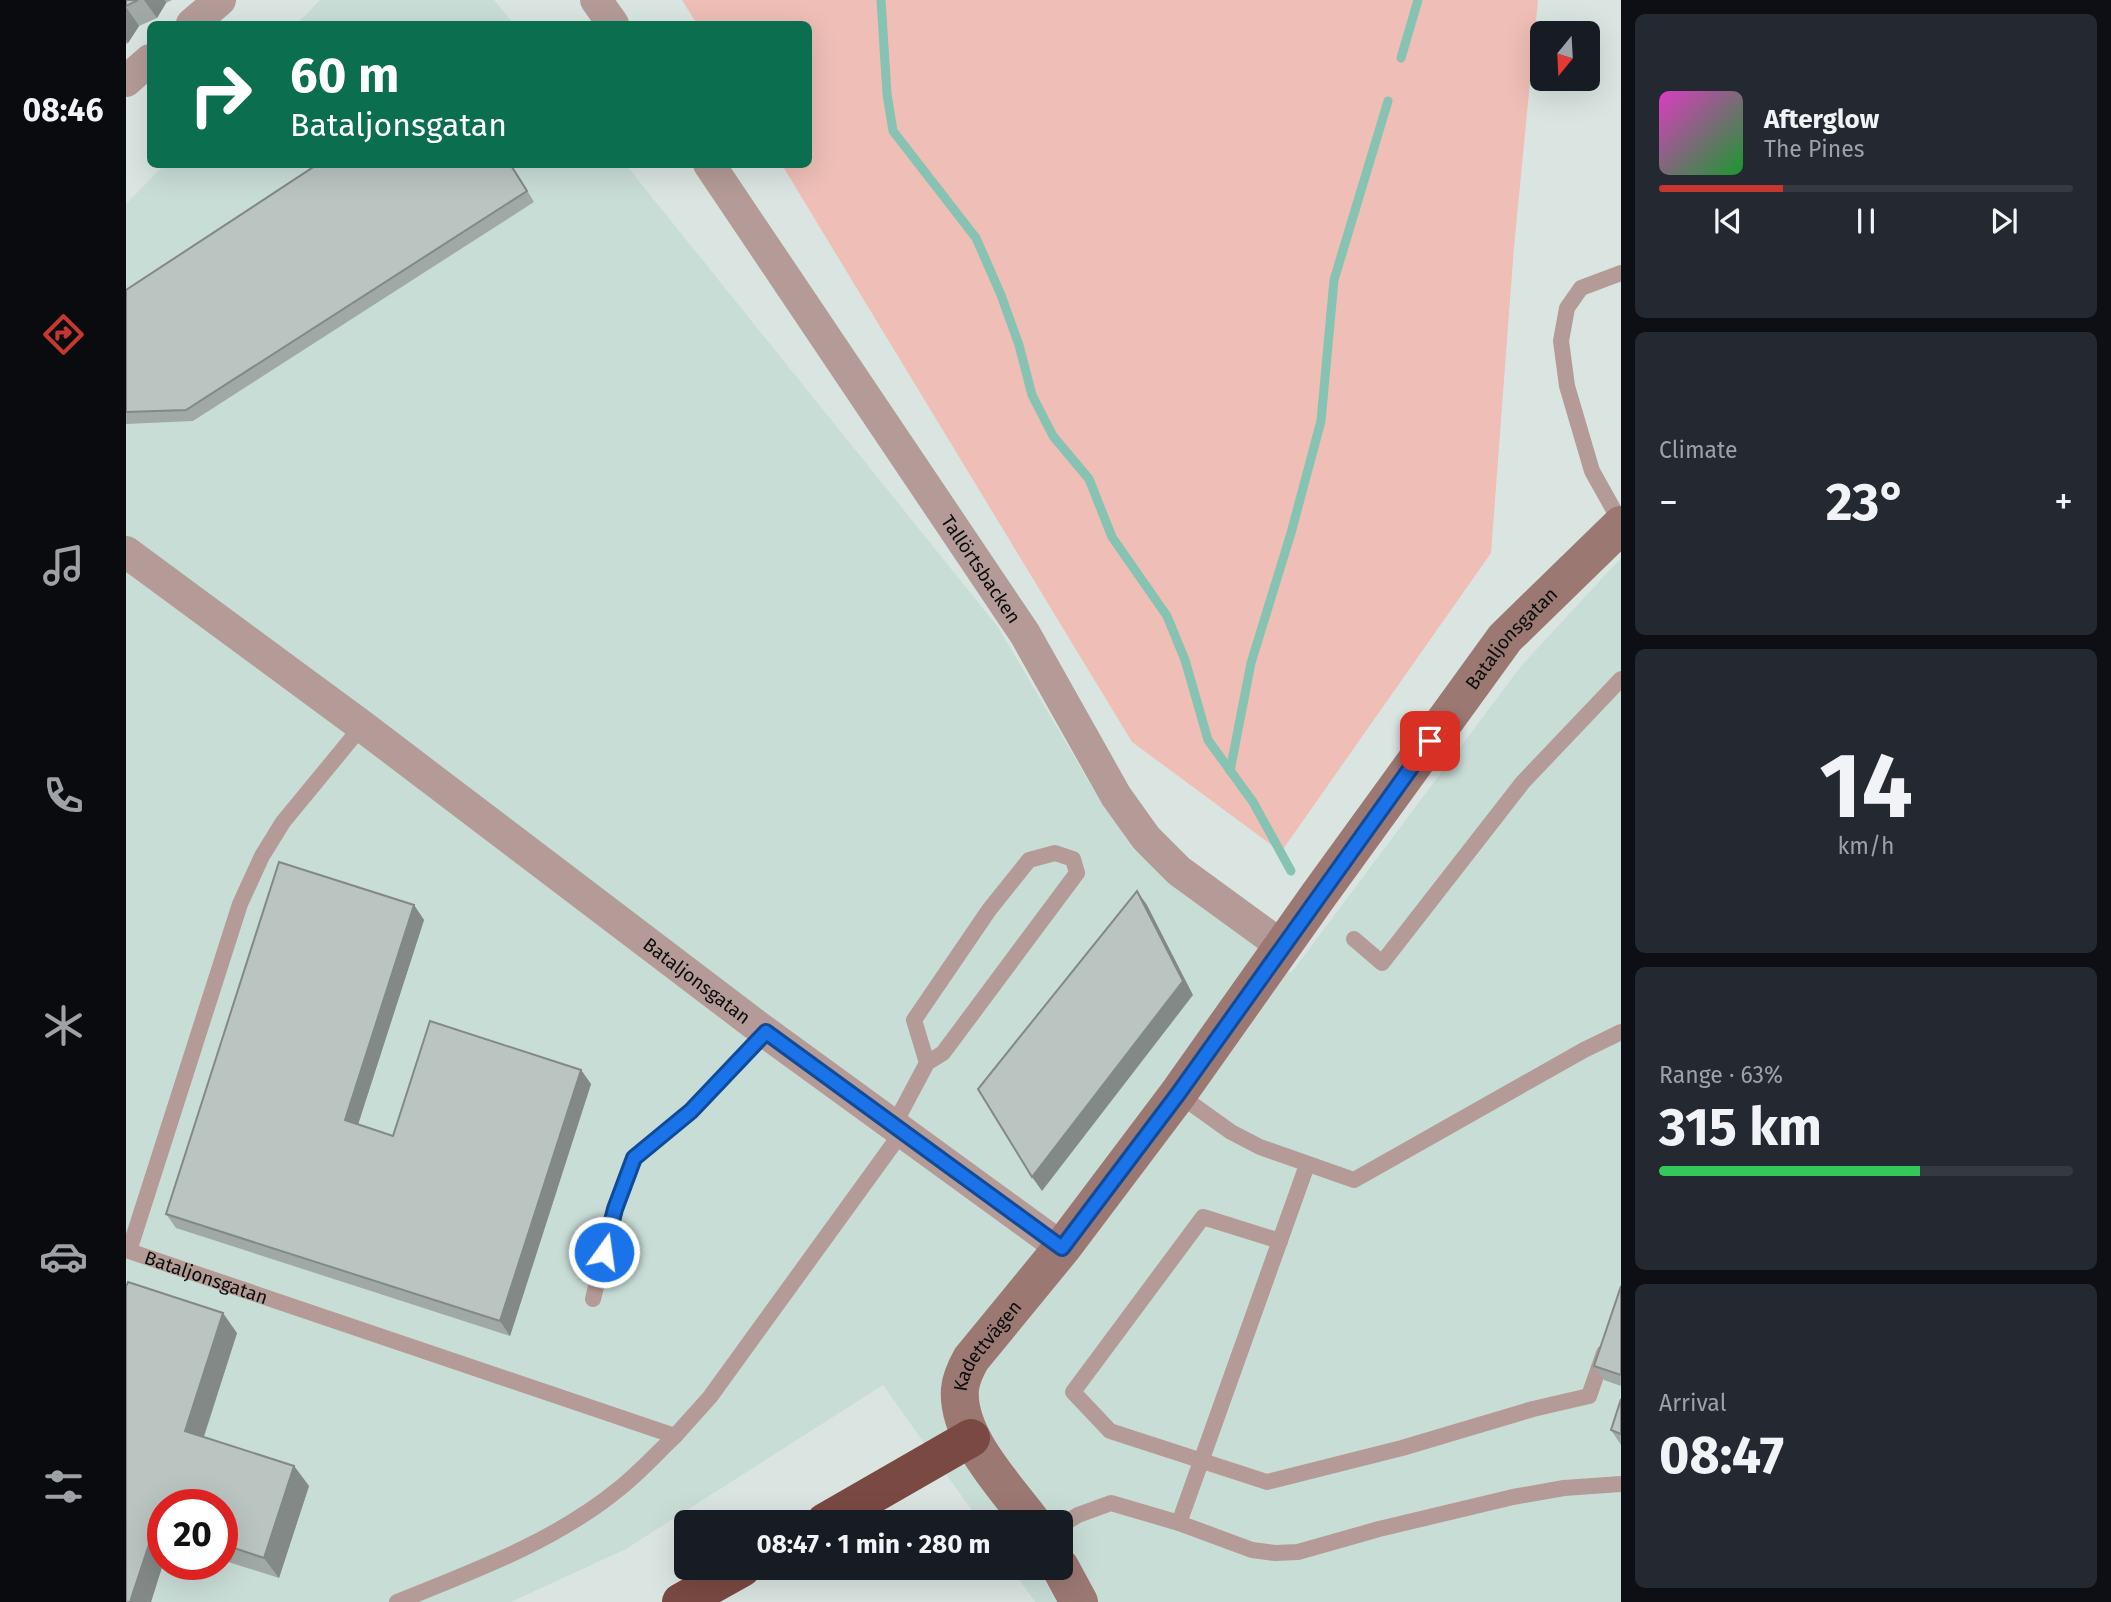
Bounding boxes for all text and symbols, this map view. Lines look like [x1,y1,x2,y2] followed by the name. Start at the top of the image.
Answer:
[1530,21,1600,91] north arrow
[1530,21,1600,91] map controls
[290,46,399,105] text: 60 m
[175,49,266,140] icon: right
[23,91,103,129] text: 08:46
[1764,104,1879,135] text: Afterglow
[290,106,507,144] text: Bataljonsgatan
[1764,135,1865,163] text: The Pines
[1709,202,1747,240] icon: previous
[1847,202,1885,240] icon: pause
[1985,202,2023,240] icon: next
[39,310,88,359] icon: directions
[1659,436,1738,464] text: Climate
[1826,471,1906,534] text: 23°
[1659,479,1678,525] text: −
[2054,479,2073,525] text: +
[937,510,1026,628] street label: Tallörtsbacken
[39,541,88,590] icon: music
[1460,582,1562,694] street label: Bataljonsgatan
[1400,711,1460,771] pin
[1411,722,1449,760] icon: arrive
[1819,732,1913,841] text: 14
[39,771,88,820] icon: phone
[1838,832,1894,860] text: km/h
[639,932,755,1029] street label: Bataljonsgatan
[39,1001,88,1050] icon: climate
[1659,1061,1783,1089] text: Range · 63%
[1659,1096,1822,1159] text: 315 km
[567,1215,641,1289] position arrow
[39,1232,88,1281] icon: car
[142,1246,271,1309] street label: Bataljonsgatan
[948,1295,1026,1393] street label: Kadettvägen
[1659,1389,1726,1417] text: Arrival
[1659,1424,1784,1487] text: 08:47
[39,1462,88,1511] icon: filters
[147,1489,238,1580] speed limit sign: 20
[756,1529,991,1560] text: 08:47 · 1 min · 280 m

